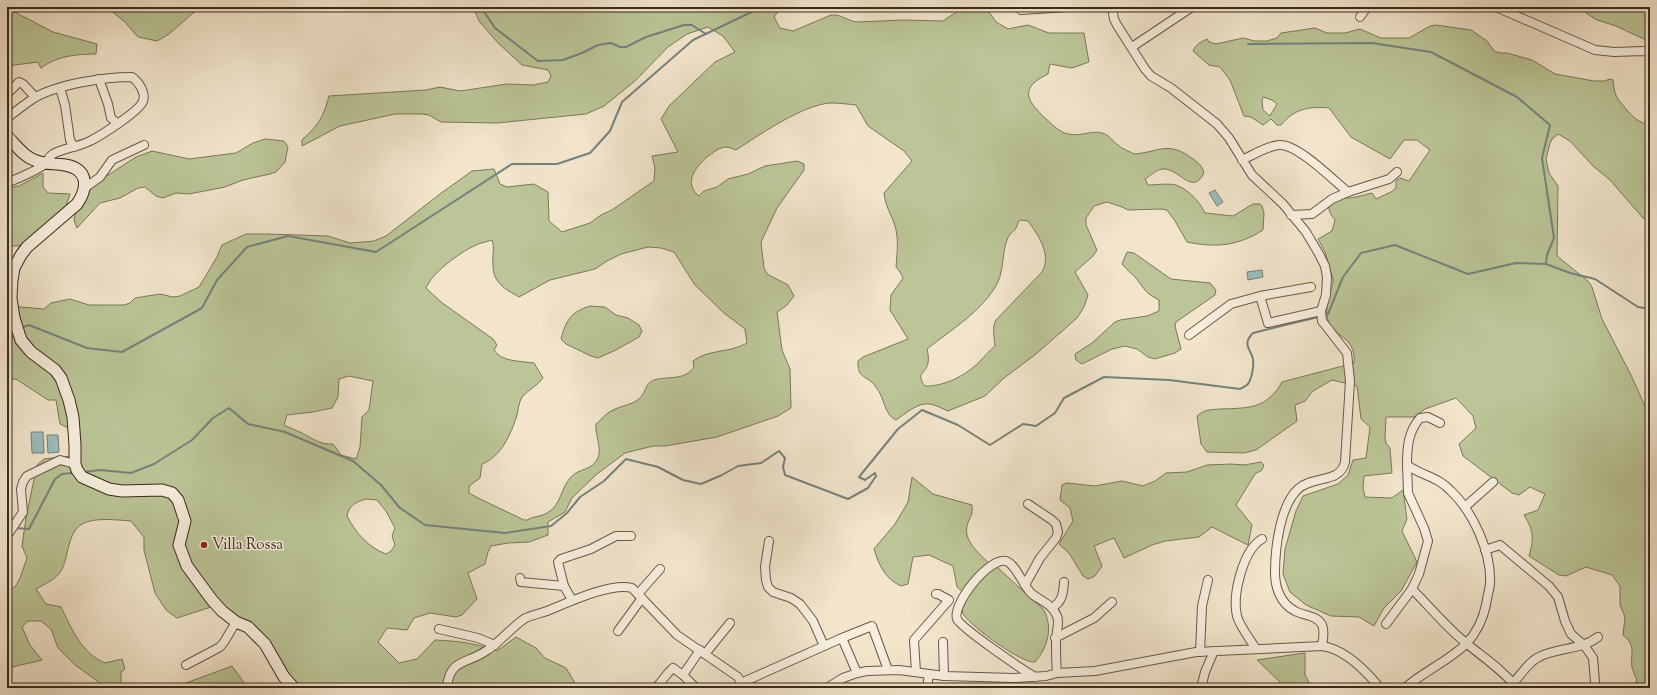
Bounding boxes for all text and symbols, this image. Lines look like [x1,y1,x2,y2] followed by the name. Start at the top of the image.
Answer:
[212,535,283,556] place label: Villa Rossa
[199,540,209,550] marker: Villa Rossa

